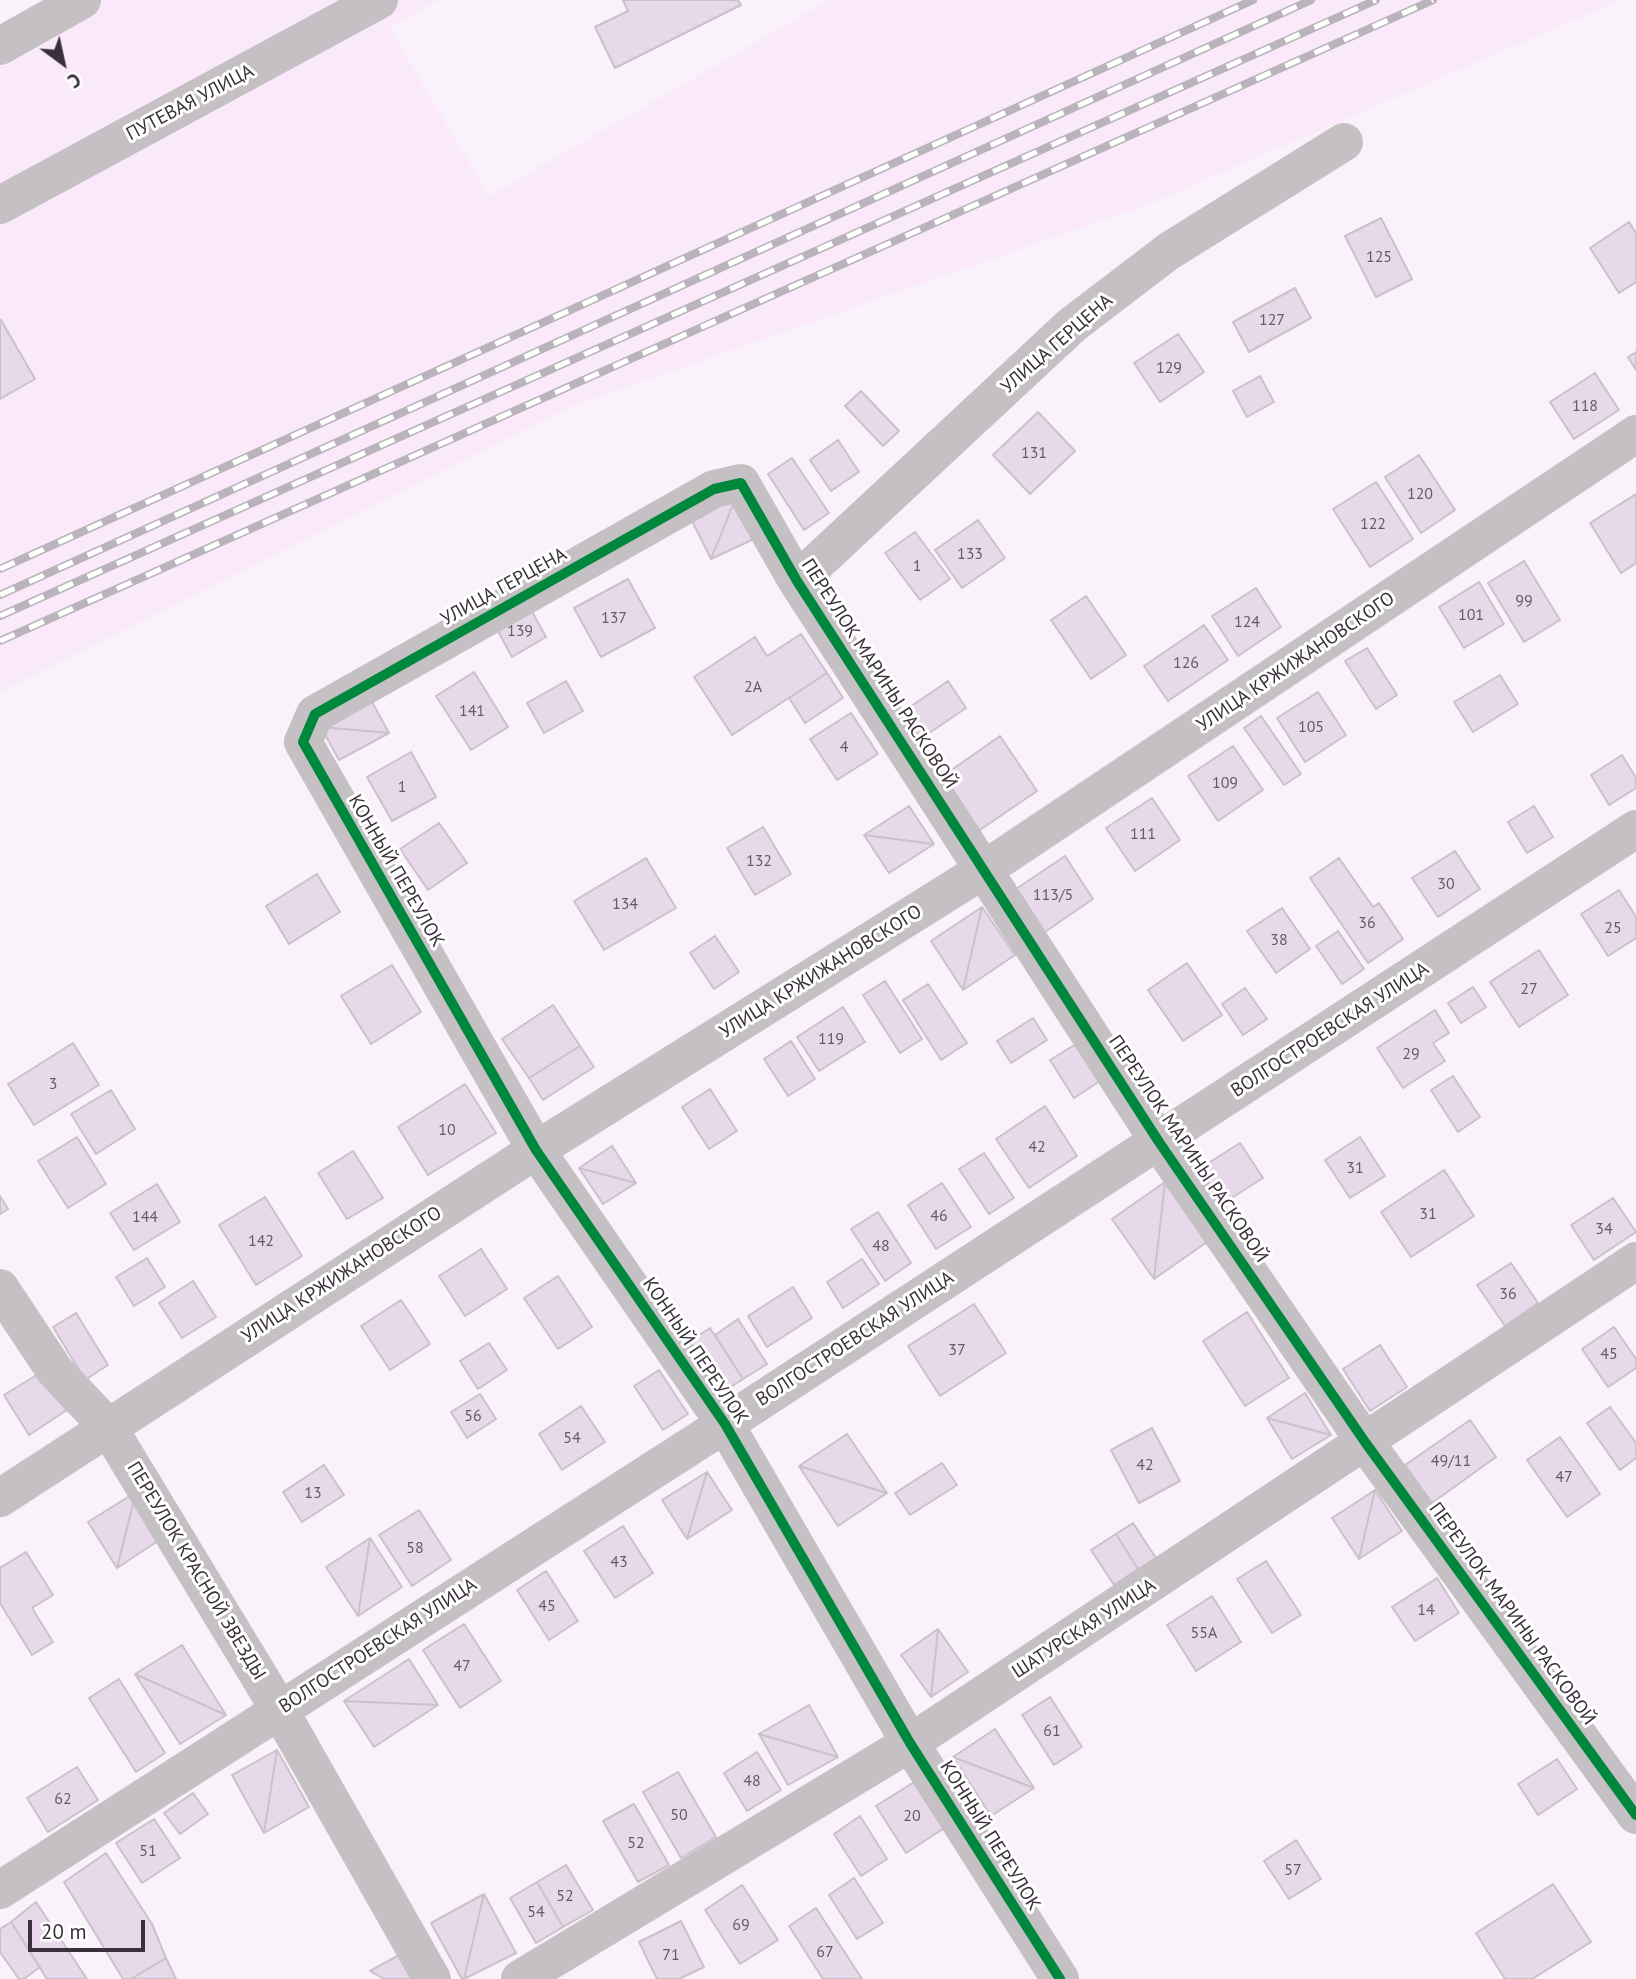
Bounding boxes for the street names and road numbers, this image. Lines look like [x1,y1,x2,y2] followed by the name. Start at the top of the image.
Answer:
[123,60,257,146] street label: ПУТЕВАЯ УЛИЦА
[997,289,1117,399] street label: УЛИЦА ГЕРЦЕНА
[437,543,571,631] street label: УЛИЦА ГЕРЦЕНА
[796,555,962,793] street label: ПЕРЕУЛОК МАРИНЫ РАСКОВОЙ
[1193,587,1399,737] street label: УЛИЦА КРЖИЖАНОВСКОГО
[343,791,449,951] street label: КОННЫЙ ПЕРЕУЛОК
[716,900,926,1044] street label: УЛИЦА КРЖИЖАНОВСКОГО
[1227,958,1433,1102] street label: ВОЛГОСТРОЕВСКАЯ УЛИЦА
[1103,1031,1273,1267] street label: ПЕРЕУЛОК МАРИНЫ РАСКОВОЙ
[238,1202,446,1348] street label: УЛИЦА КРЖИЖАНОВСКОГО
[752,1267,958,1411] street label: ВОЛГОСТРОЕВСКАЯ УЛИЦА
[637,1273,753,1429] street label: КОННЫЙ ПЕРЕУЛОК
[122,1458,270,1684] street label: ПЕРЕУЛОК КРАСНОЙ ЗВЕЗДЫ
[1424,1498,1600,1730] street label: ПЕРЕУЛОК МАРИНЫ РАСКОВОЙ
[275,1574,481,1718] street label: ВОЛГОСТРОЕВСКАЯ УЛИЦА
[1008,1574,1160,1684] street label: ШАТУРСКАЯ УЛИЦА
[935,1757,1045,1915] street label: КОННЫЙ ПЕРЕУЛОК

